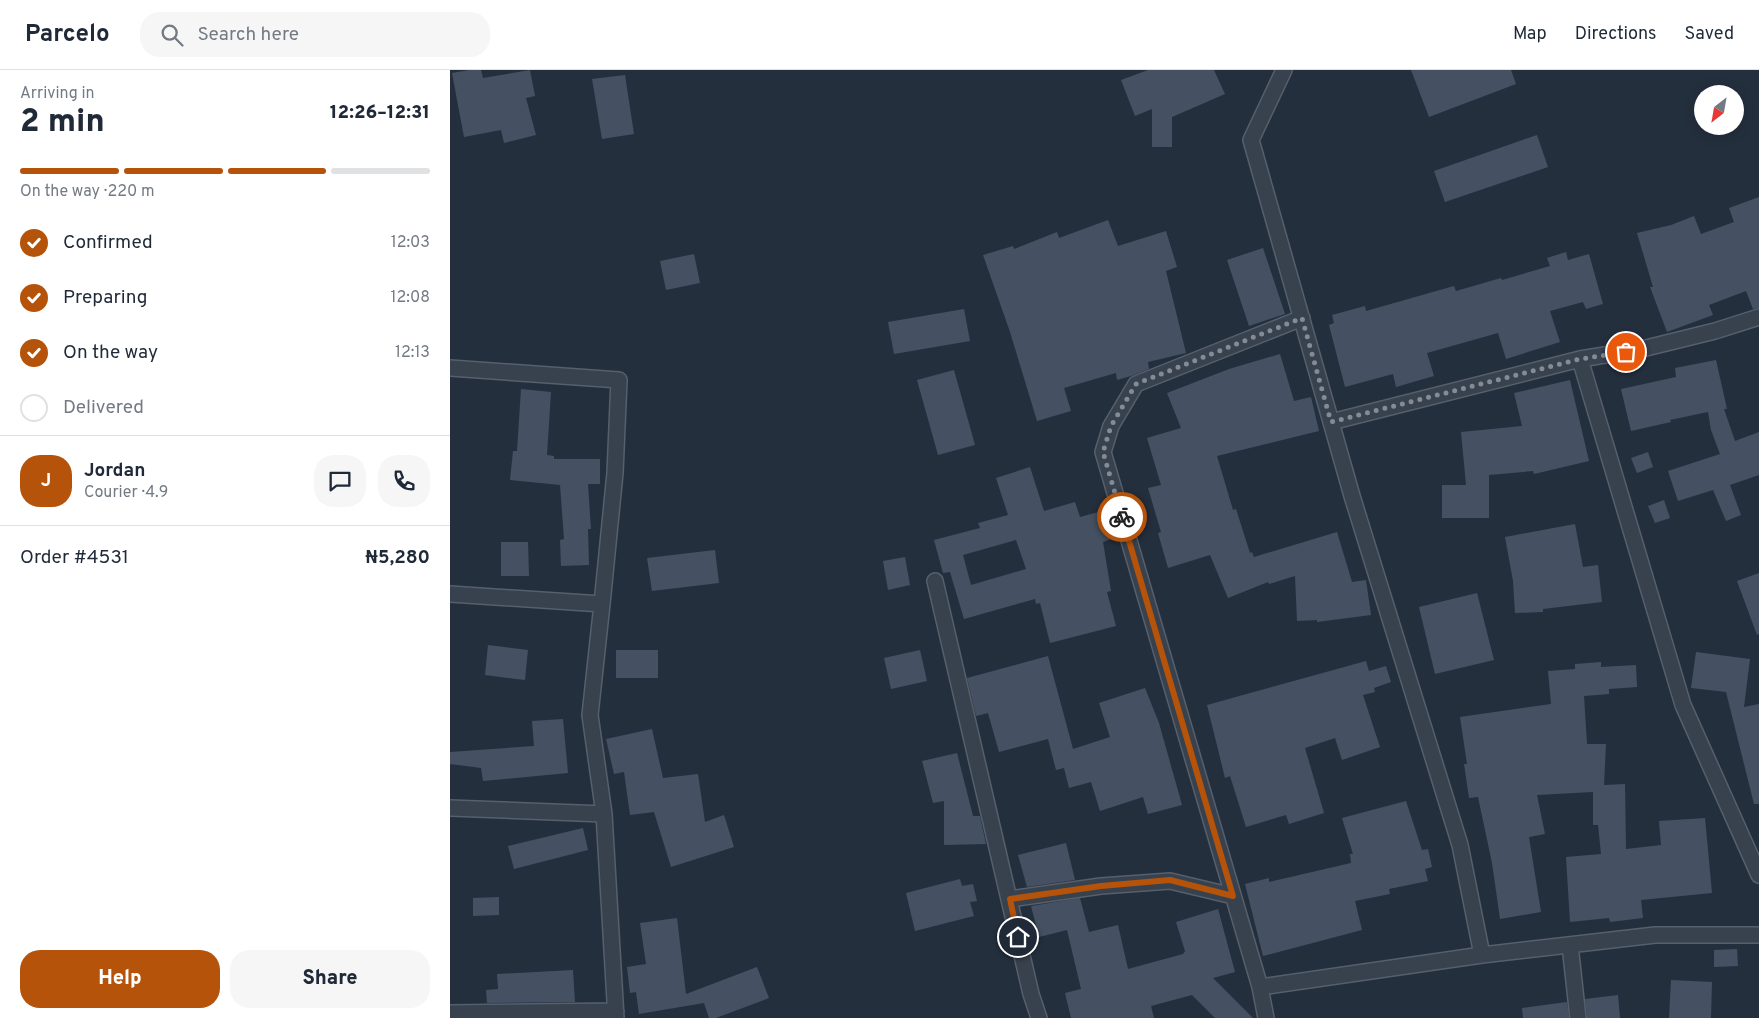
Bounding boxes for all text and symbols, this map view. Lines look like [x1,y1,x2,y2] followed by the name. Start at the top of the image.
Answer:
[140,12,490,57] search box
[25,20,110,50] text: Parcelo
[158,21,186,49] icon: search
[198,23,299,47] text: Search here
[1513,23,1547,46] text: Map
[1575,23,1657,46] text: Directions
[1685,23,1734,46] text: Saved
[20,84,95,104] text: Arriving in
[1694,85,1744,135] north arrow
[1694,85,1744,135] map controls
[330,101,430,125] text: 12:26–12:31
[20,103,105,143] text: 2 min
[20,182,155,202] text: On the way · 220 m
[20,229,48,257] icon: check
[63,231,153,255] text: Confirmed
[391,233,430,253] text: 12:03
[20,284,48,312] icon: check
[63,286,147,310] text: Preparing
[391,288,430,308] text: 12:08
[1605,331,1647,373] pin
[1612,338,1640,366] icon: bag
[20,339,48,367] icon: check
[63,341,158,365] text: On the way
[395,343,430,363] text: 12:13
[63,396,144,420] text: Delivered
[314,455,366,507] button: chat
[378,455,430,507] button: phone
[84,459,146,483] text: Jordan
[41,469,51,493] text: J
[84,483,168,503] text: Courier · 4.9
[1097,492,1147,542] courier
[1108,503,1136,531] icon: bike
[20,546,129,570] text: Order #4531
[365,546,430,570] text: ₦5,280
[997,916,1039,958] pin
[1004,923,1032,951] icon: home
[20,950,220,1008] button: Help
[230,950,430,1008] button: Share

